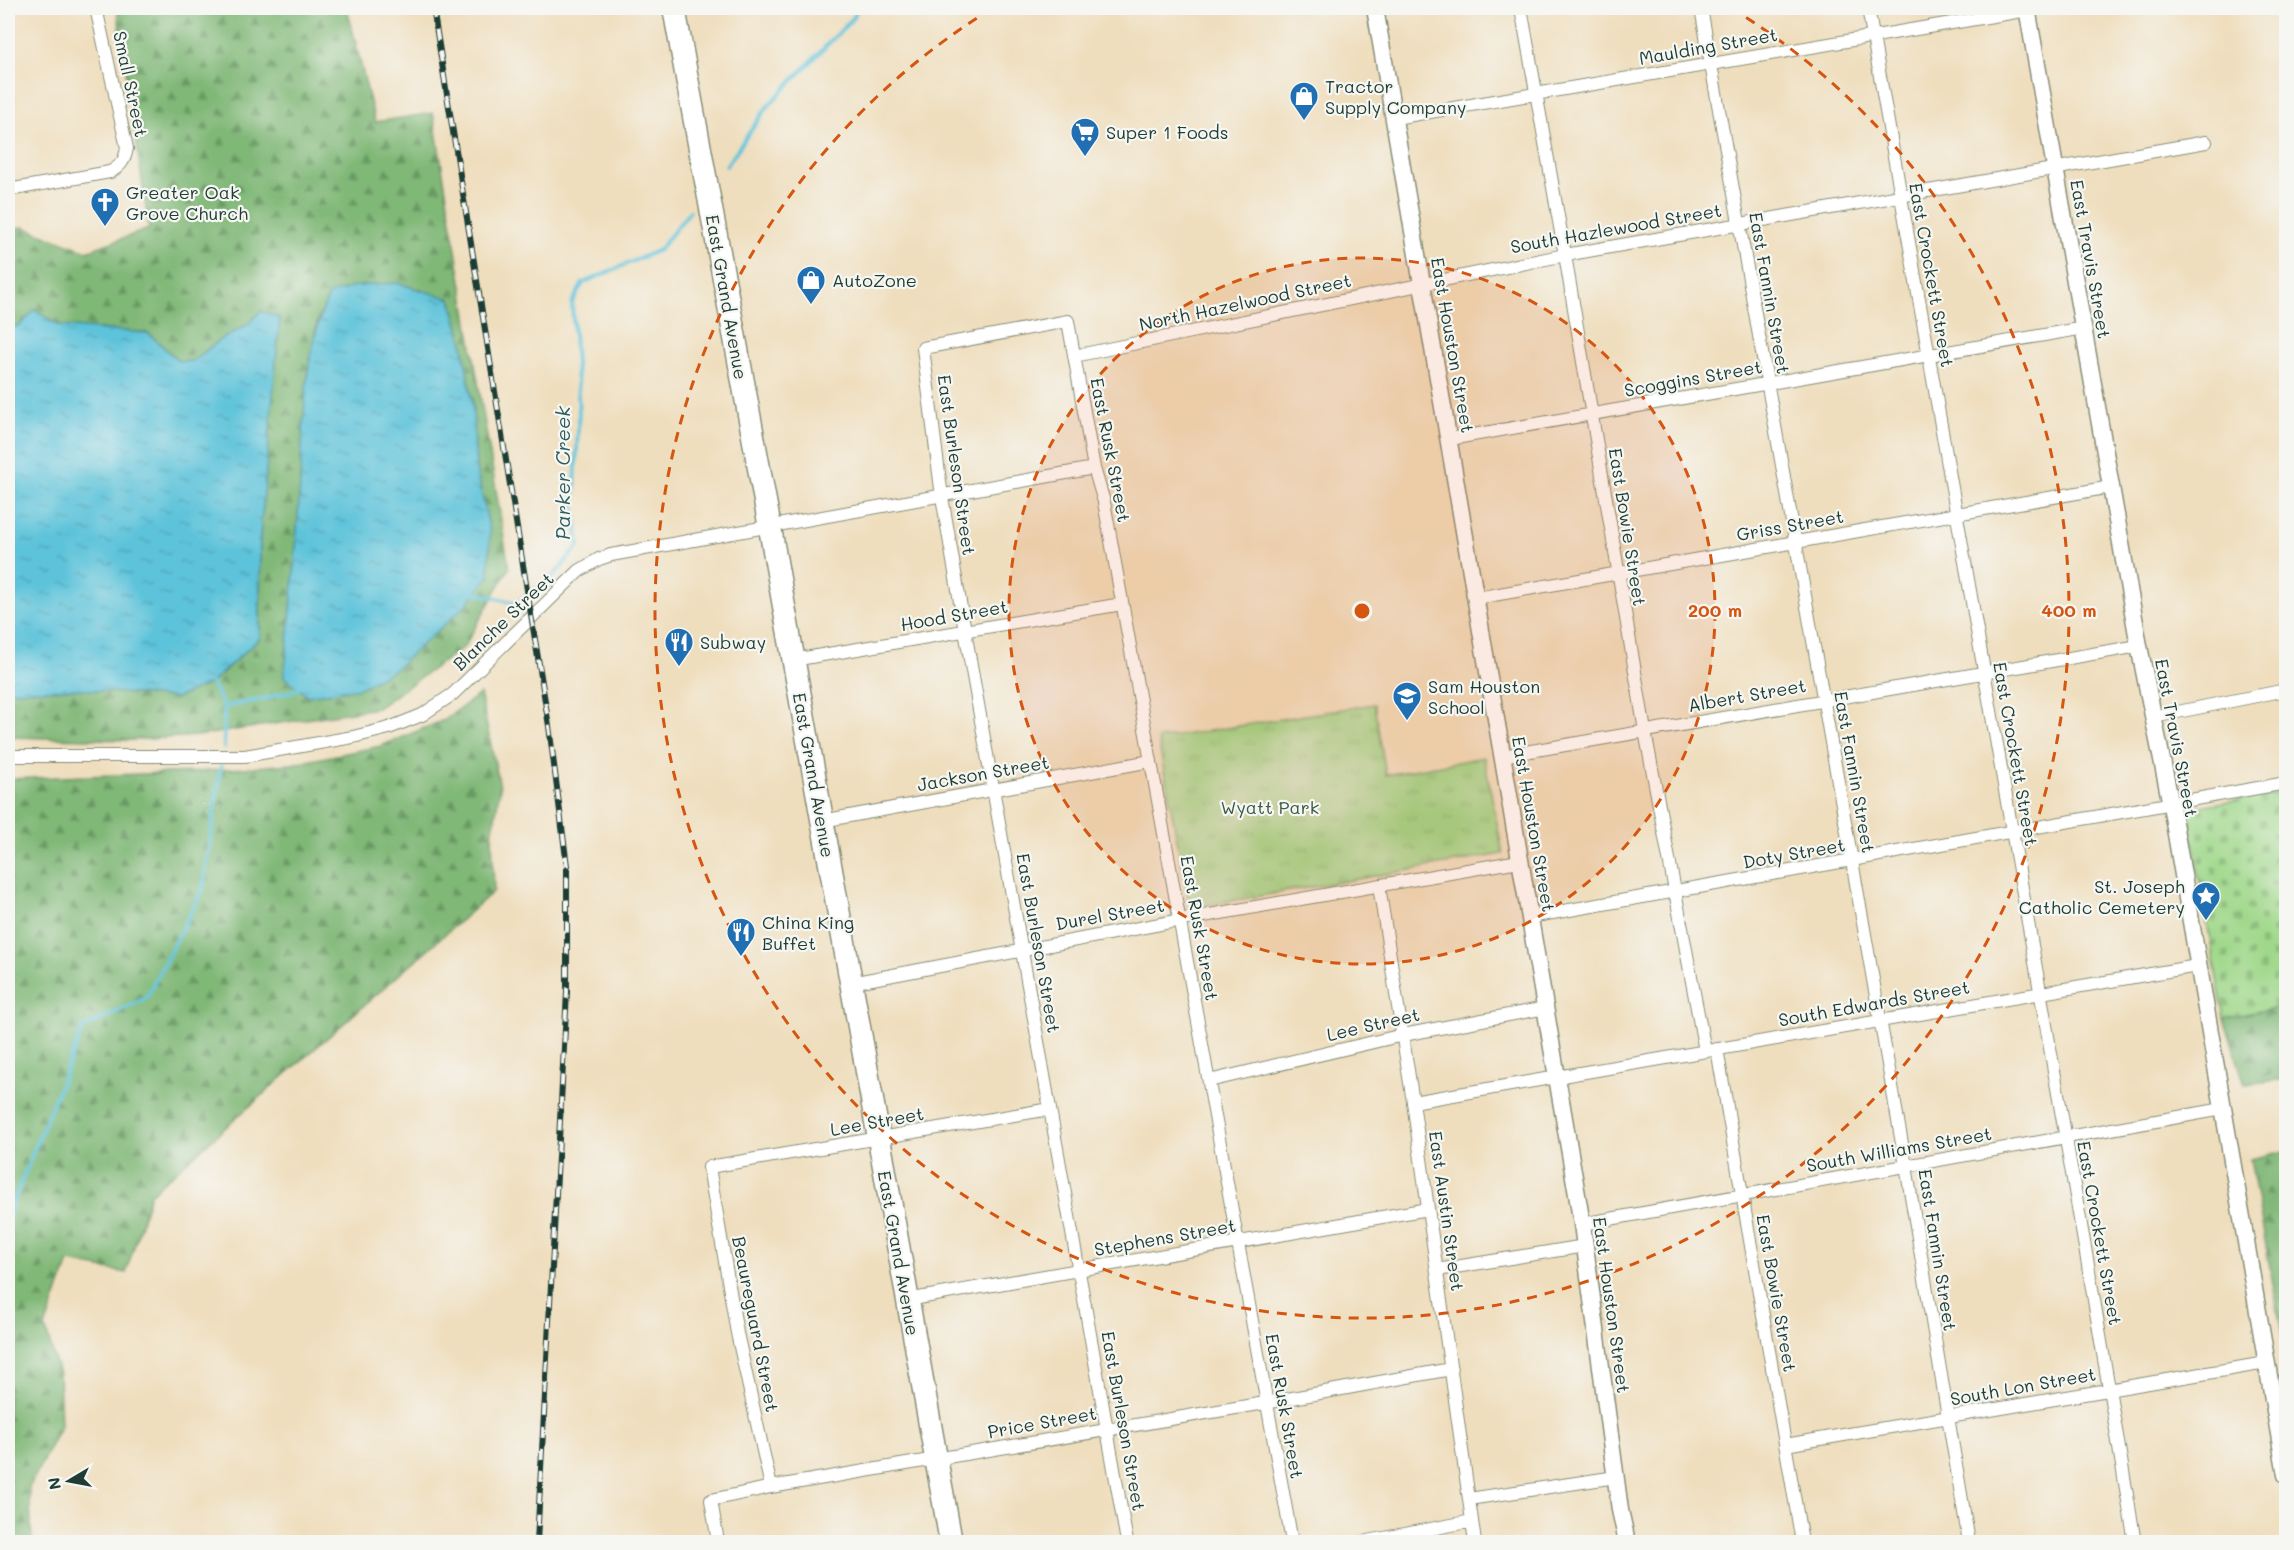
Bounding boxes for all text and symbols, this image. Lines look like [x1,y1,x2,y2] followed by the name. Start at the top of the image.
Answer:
[1637,22,1779,70] street label: Maulding Street
[108,29,154,139] street label: Small Street
[1325,74,1466,119] place label: Tractor Supply Company
[1288,80,1320,122] shop icon: Tractor Supply Company
[1069,116,1101,158] supermarket icon: Super 1 Foods
[1106,120,1228,144] place label: Super 1 Foods
[2065,178,2117,340] street label: East Travis Street
[126,180,248,225] place label: Greater Oak Grove Church
[1904,181,1960,369] street label: East Crockett Street
[89,186,121,228] church icon: Greater Oak Grove Church
[1509,198,1723,258] street label: South Hazlewood Street
[1744,210,1796,376] street label: East Fannin Street
[701,213,753,381] street label: East Grand Avenue
[1426,255,1480,435] street label: East Houston Street
[795,264,827,306] shop icon: AutoZone
[832,268,917,292] place label: AutoZone
[1137,268,1353,336] street label: North Hazelwood Street
[1622,354,1764,402] street label: Scoggins Street
[932,373,982,557] street label: East Burleson Street
[1085,376,1137,524] street label: East Rusk Street
[549,406,575,540] water label: Parker Creek
[1604,446,1652,608] street label: East Bowie Street
[1735,504,1845,546] street label: Griss Street
[447,567,559,675] street label: Blanche Street
[898,594,1010,636] street label: Hood Street
[1688,598,1742,622] text: 200 m
[2041,598,2097,622] text: 400 m
[1352,601,1372,621] centre of rings
[663,626,695,668] restaurant icon: Subway
[700,630,766,654] place label: Subway
[2150,657,2204,819] street label: East Travis Street
[1988,660,2044,848] street label: East Crockett Street
[1686,673,1808,717] street label: Albert Street
[1428,674,1540,719] place label: Sam Houston School
[1391,680,1423,722] school or university icon: Sam Houston School
[1829,689,1881,855] street label: East Fannin Street
[788,691,840,859] street label: East Grand Avenue
[1507,734,1561,914] street label: East Houston Street
[915,750,1051,796] street label: Jackson Street
[1221,795,1319,819] park label: Wyatt Park
[1741,832,1847,874] street label: Doty Street
[1011,851,1067,1035] street label: East Burleson Street
[1175,854,1225,1002] street label: East Rusk Street
[2019,874,2185,919] place label: St. Joseph Catholic Cemetery
[2190,880,2222,922] place icon: St. Joseph Catholic Cemetery
[1054,893,1166,935] street label: Durel Street
[762,910,854,955] place label: China King Buffet
[725,916,757,958] restaurant icon: China King Buffet
[1777,974,1971,1032] street label: South Edwards Street
[1324,1002,1422,1046] street label: Lee Street
[828,1101,926,1141] street label: Lee Street
[1804,1121,1994,1177] street label: South Williams Street
[1424,1129,1470,1293] street label: East Austin Street
[2072,1139,2128,1327] street label: East Crockett Street
[1913,1167,1963,1333] street label: East Fannin Street
[873,1169,925,1337] street label: East Grand Avenue
[1751,1212,1803,1374] street label: East Bowie Street
[1092,1213,1238,1261] street label: Stephens Street
[1588,1215,1636,1395] street label: East Houston Street
[727,1234,785,1414] street label: Beaureguard Street
[1096,1329,1152,1513] street label: East Burleson Street
[1260,1332,1310,1480] street label: East Rusk Street
[1948,1361,2098,1411] street label: South Lon Street
[986,1401,1098,1443] street label: Price Street
[39,1451,99,1511] north arrow
[42,1476,65,1492] text: N

